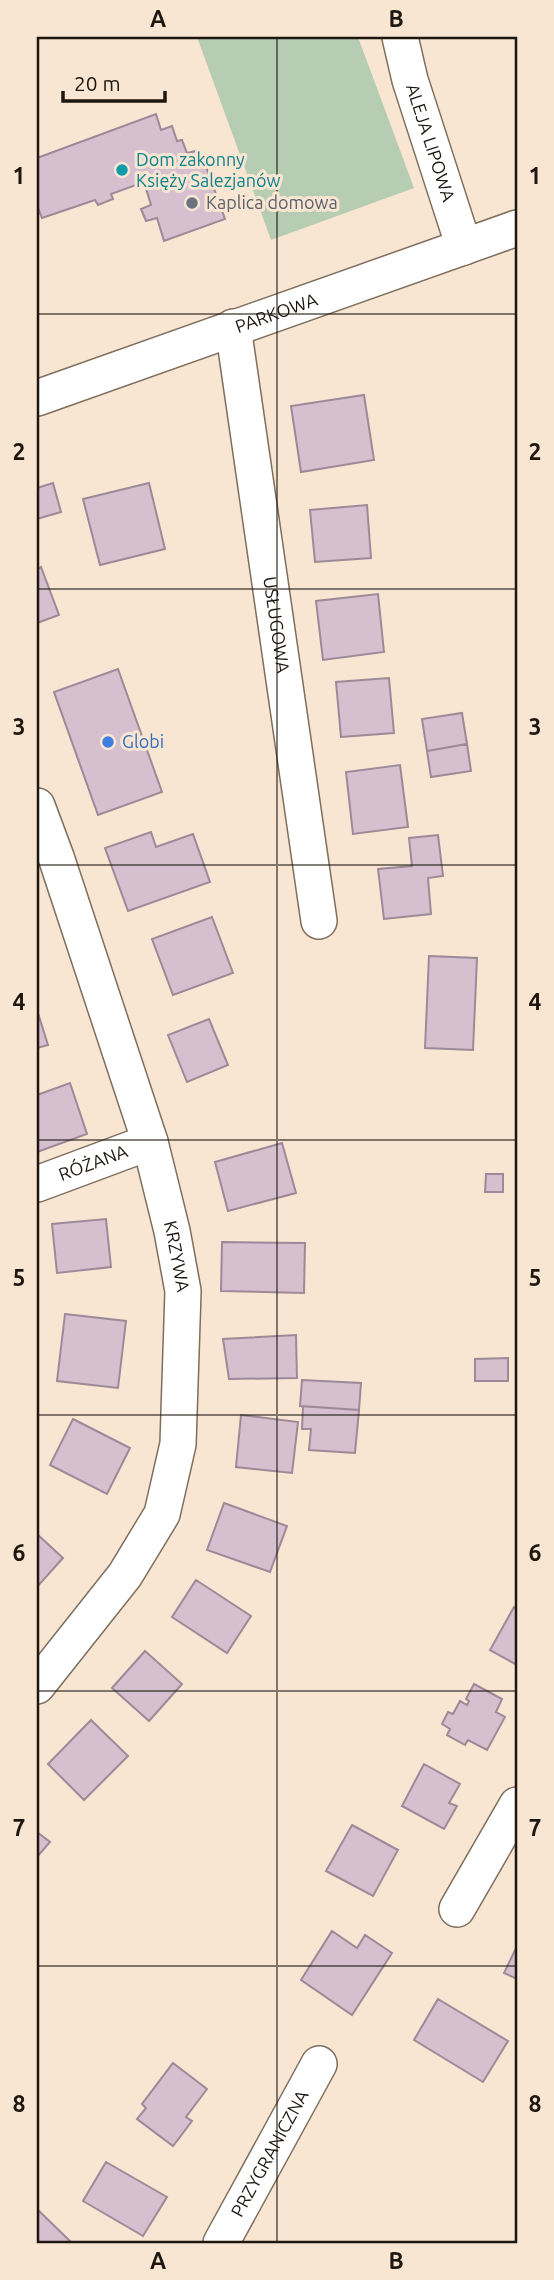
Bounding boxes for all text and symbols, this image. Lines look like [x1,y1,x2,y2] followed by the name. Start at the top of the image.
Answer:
[150,6,166,31] text: A
[388,6,404,31] text: B
[63,60,164,104] scale bar
[74,71,121,95] text: 20 m
[403,81,460,204] street label: ALEJA LIPOWA
[136,149,280,190] place label: Dom zakonny Księży Salezjanów
[114,162,130,178] marker: Dom zakonny Księży Salezjanów
[13,163,25,188] text: 1
[529,163,541,188] text: 1
[206,192,338,212] place label: Kaplica domowa
[184,195,200,211] marker: Kaplica domowa
[232,288,320,336] street label: PARKOWA
[13,439,25,464] text: 2
[529,439,541,464] text: 2
[260,575,294,675] street label: USŁUGOWA
[13,714,25,739] text: 3
[529,714,541,739] text: 3
[122,731,164,751] place label: Globi
[100,734,116,750] marker: Globi
[13,989,26,1014] text: 4
[529,989,542,1014] text: 4
[56,1140,130,1184] street label: RÓŻANA
[161,1219,194,1294] street label: KRZYWA
[13,1265,25,1290] text: 5
[529,1265,541,1290] text: 5
[13,1540,26,1565] text: 6
[529,1540,542,1565] text: 6
[13,1815,25,1840] text: 7
[529,1815,541,1840] text: 7
[226,2086,312,2220] street label: PRZYGRANICZNA
[13,2091,25,2116] text: 8
[529,2091,541,2116] text: 8
[150,2248,166,2273] text: A
[388,2248,404,2273] text: B

